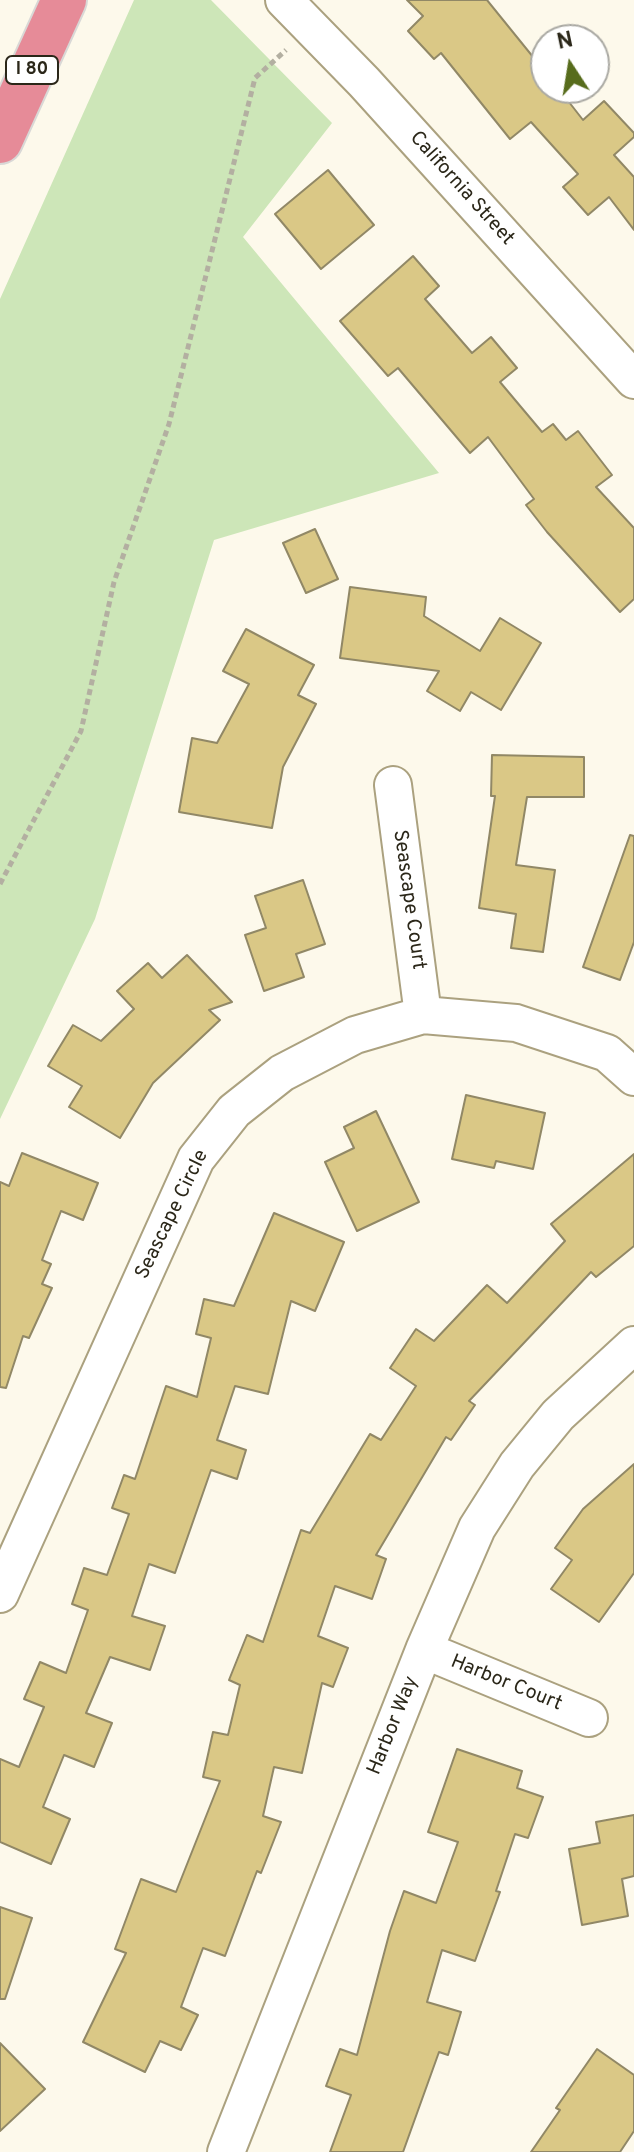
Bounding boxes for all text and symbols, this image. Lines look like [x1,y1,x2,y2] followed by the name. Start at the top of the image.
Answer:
[530,24,610,104] north arrow
[555,27,576,57] text: N
[6,56,58,84] road number: I 80
[403,127,519,251] street label: California Street
[386,829,430,971] street label: Seascape Court
[131,1146,215,1284] street label: Seascape Circle
[447,1651,565,1717] street label: Harbor Court
[363,1673,425,1779] street label: Harbor Way

